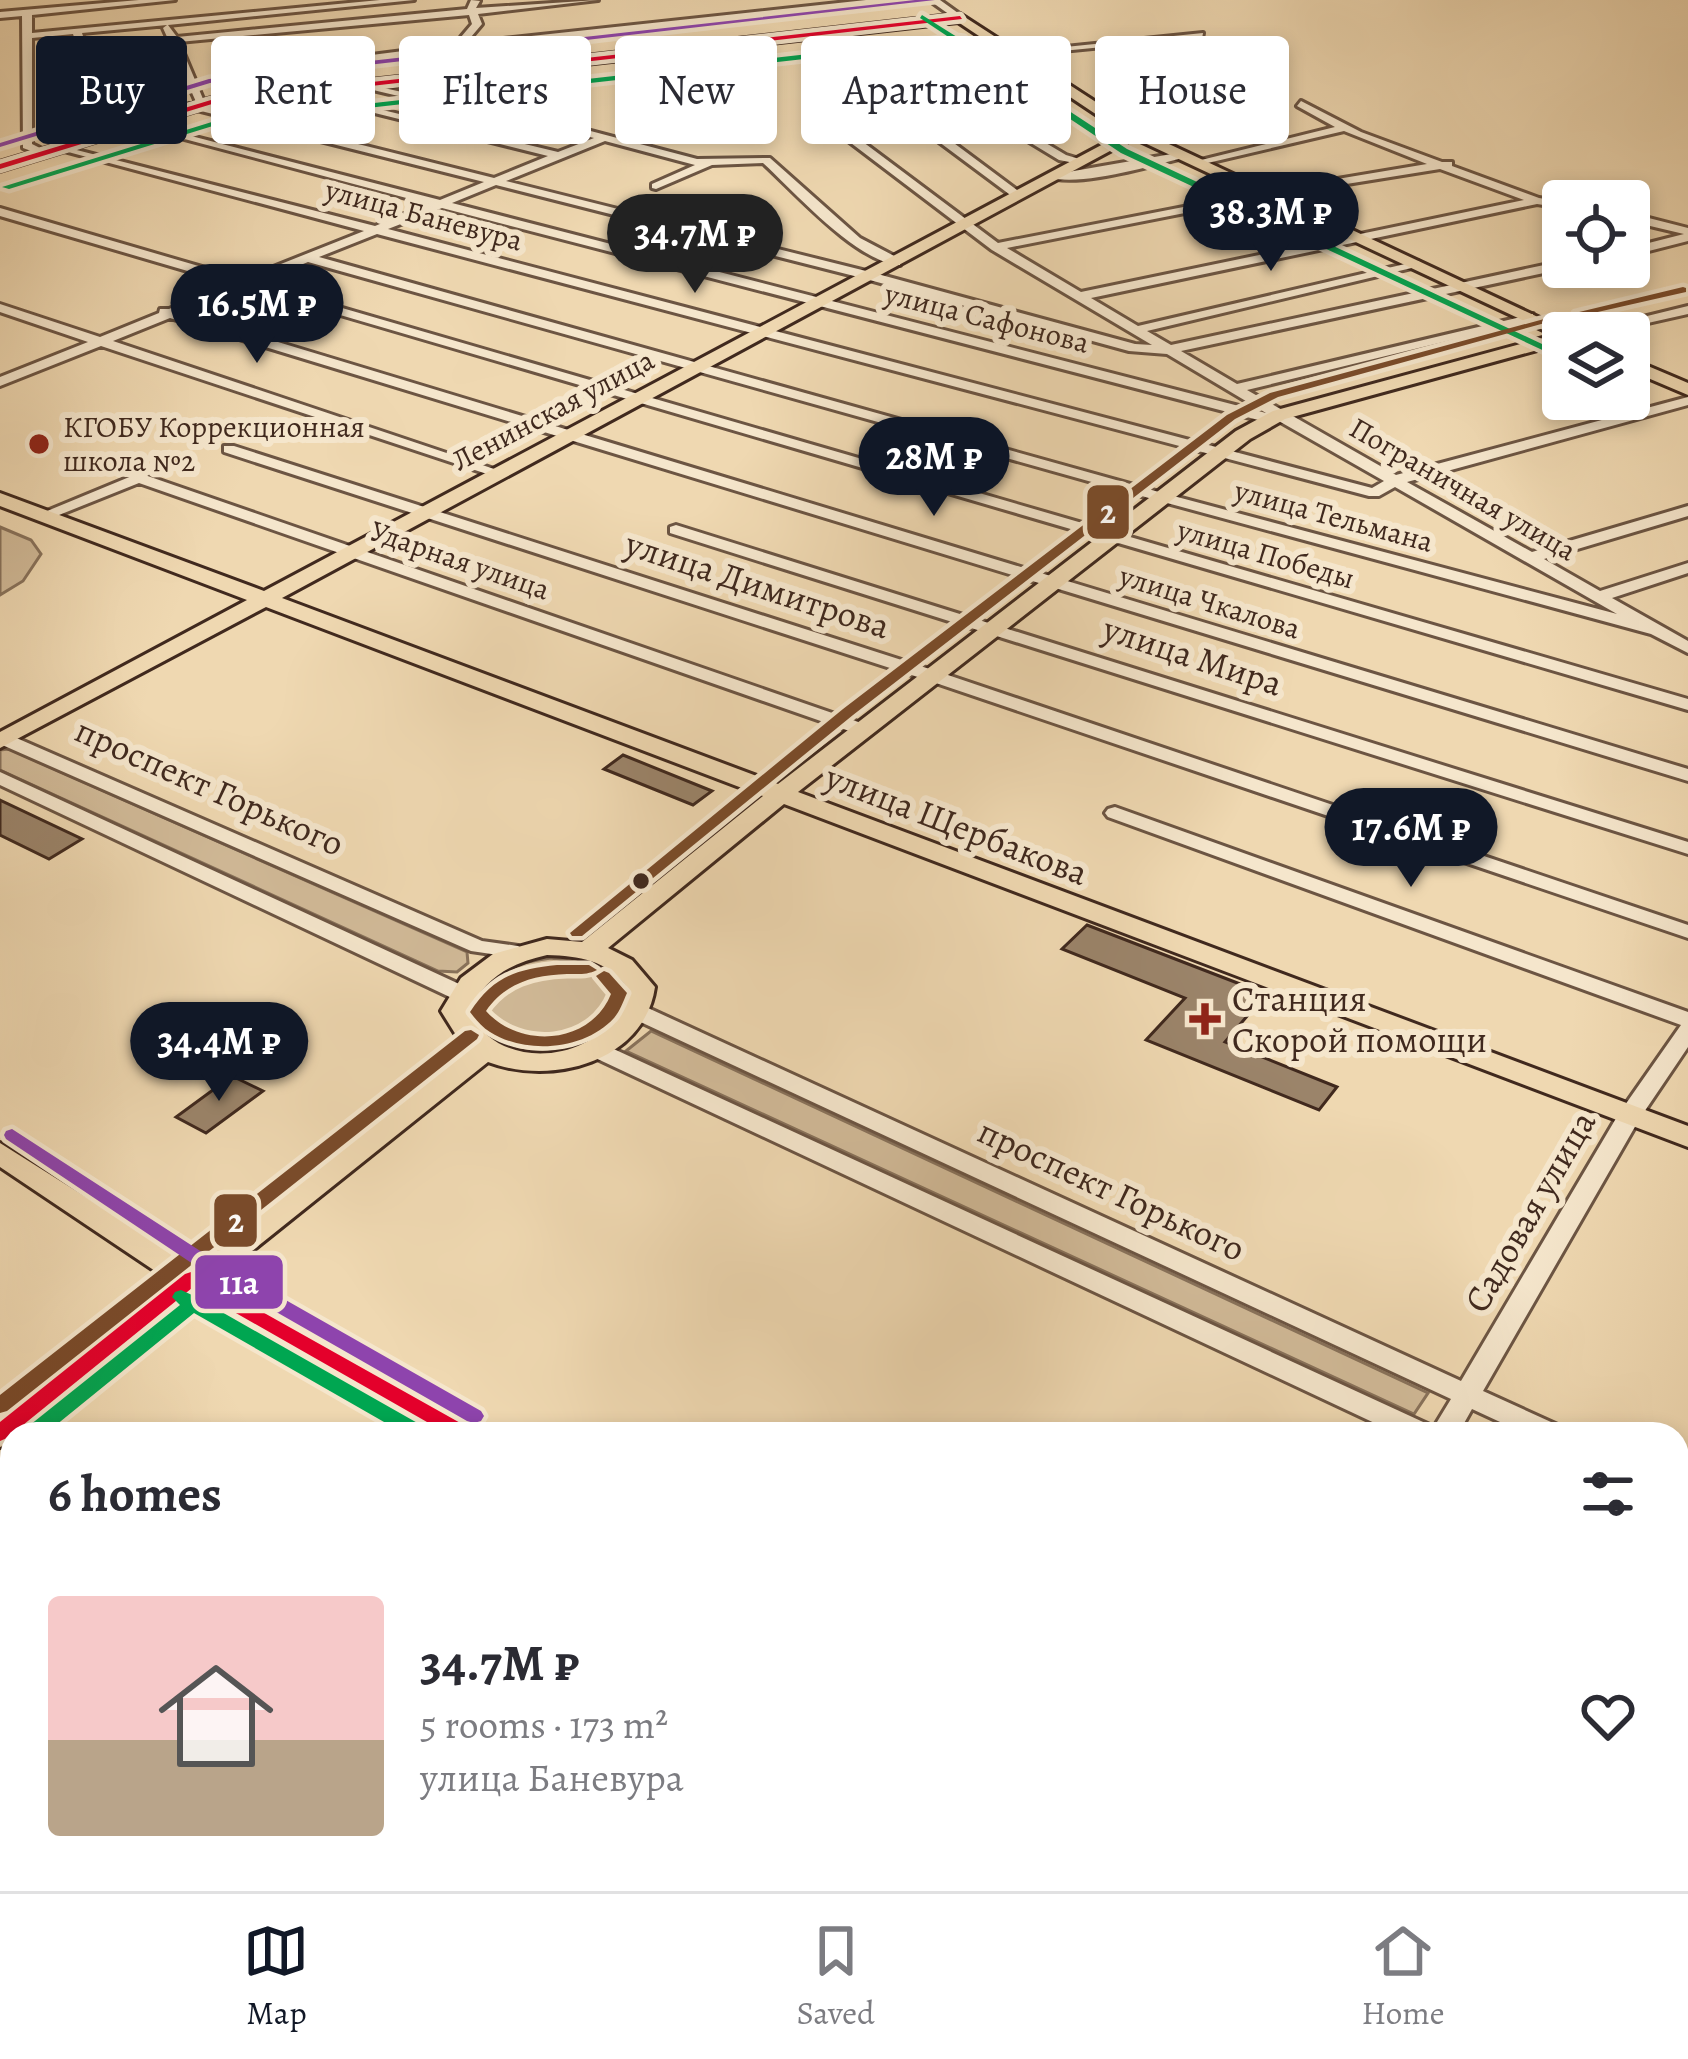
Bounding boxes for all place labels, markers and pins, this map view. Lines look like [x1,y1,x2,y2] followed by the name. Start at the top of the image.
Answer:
[1160,172,1382,274] pin: 38.3M ₽
[584,194,806,296] pin: 34.7M ₽
[146,264,368,366] pin: 16.5M ₽
[63,407,365,481] place label: КГОБУ Коррекционная школа №2
[850,417,1018,519] pin: 28M ₽
[26,431,52,457] marker: КГОБУ Коррекционная школа №2
[1300,788,1522,890] pin: 17.6M ₽
[630,870,652,892] unlabelled marker
[1232,974,1487,1064] place label: Станция Скорой помощи
[108,1002,330,1104] pin: 34.4M ₽
[1189,1003,1221,1035] marker: Станция Скорой помощи

